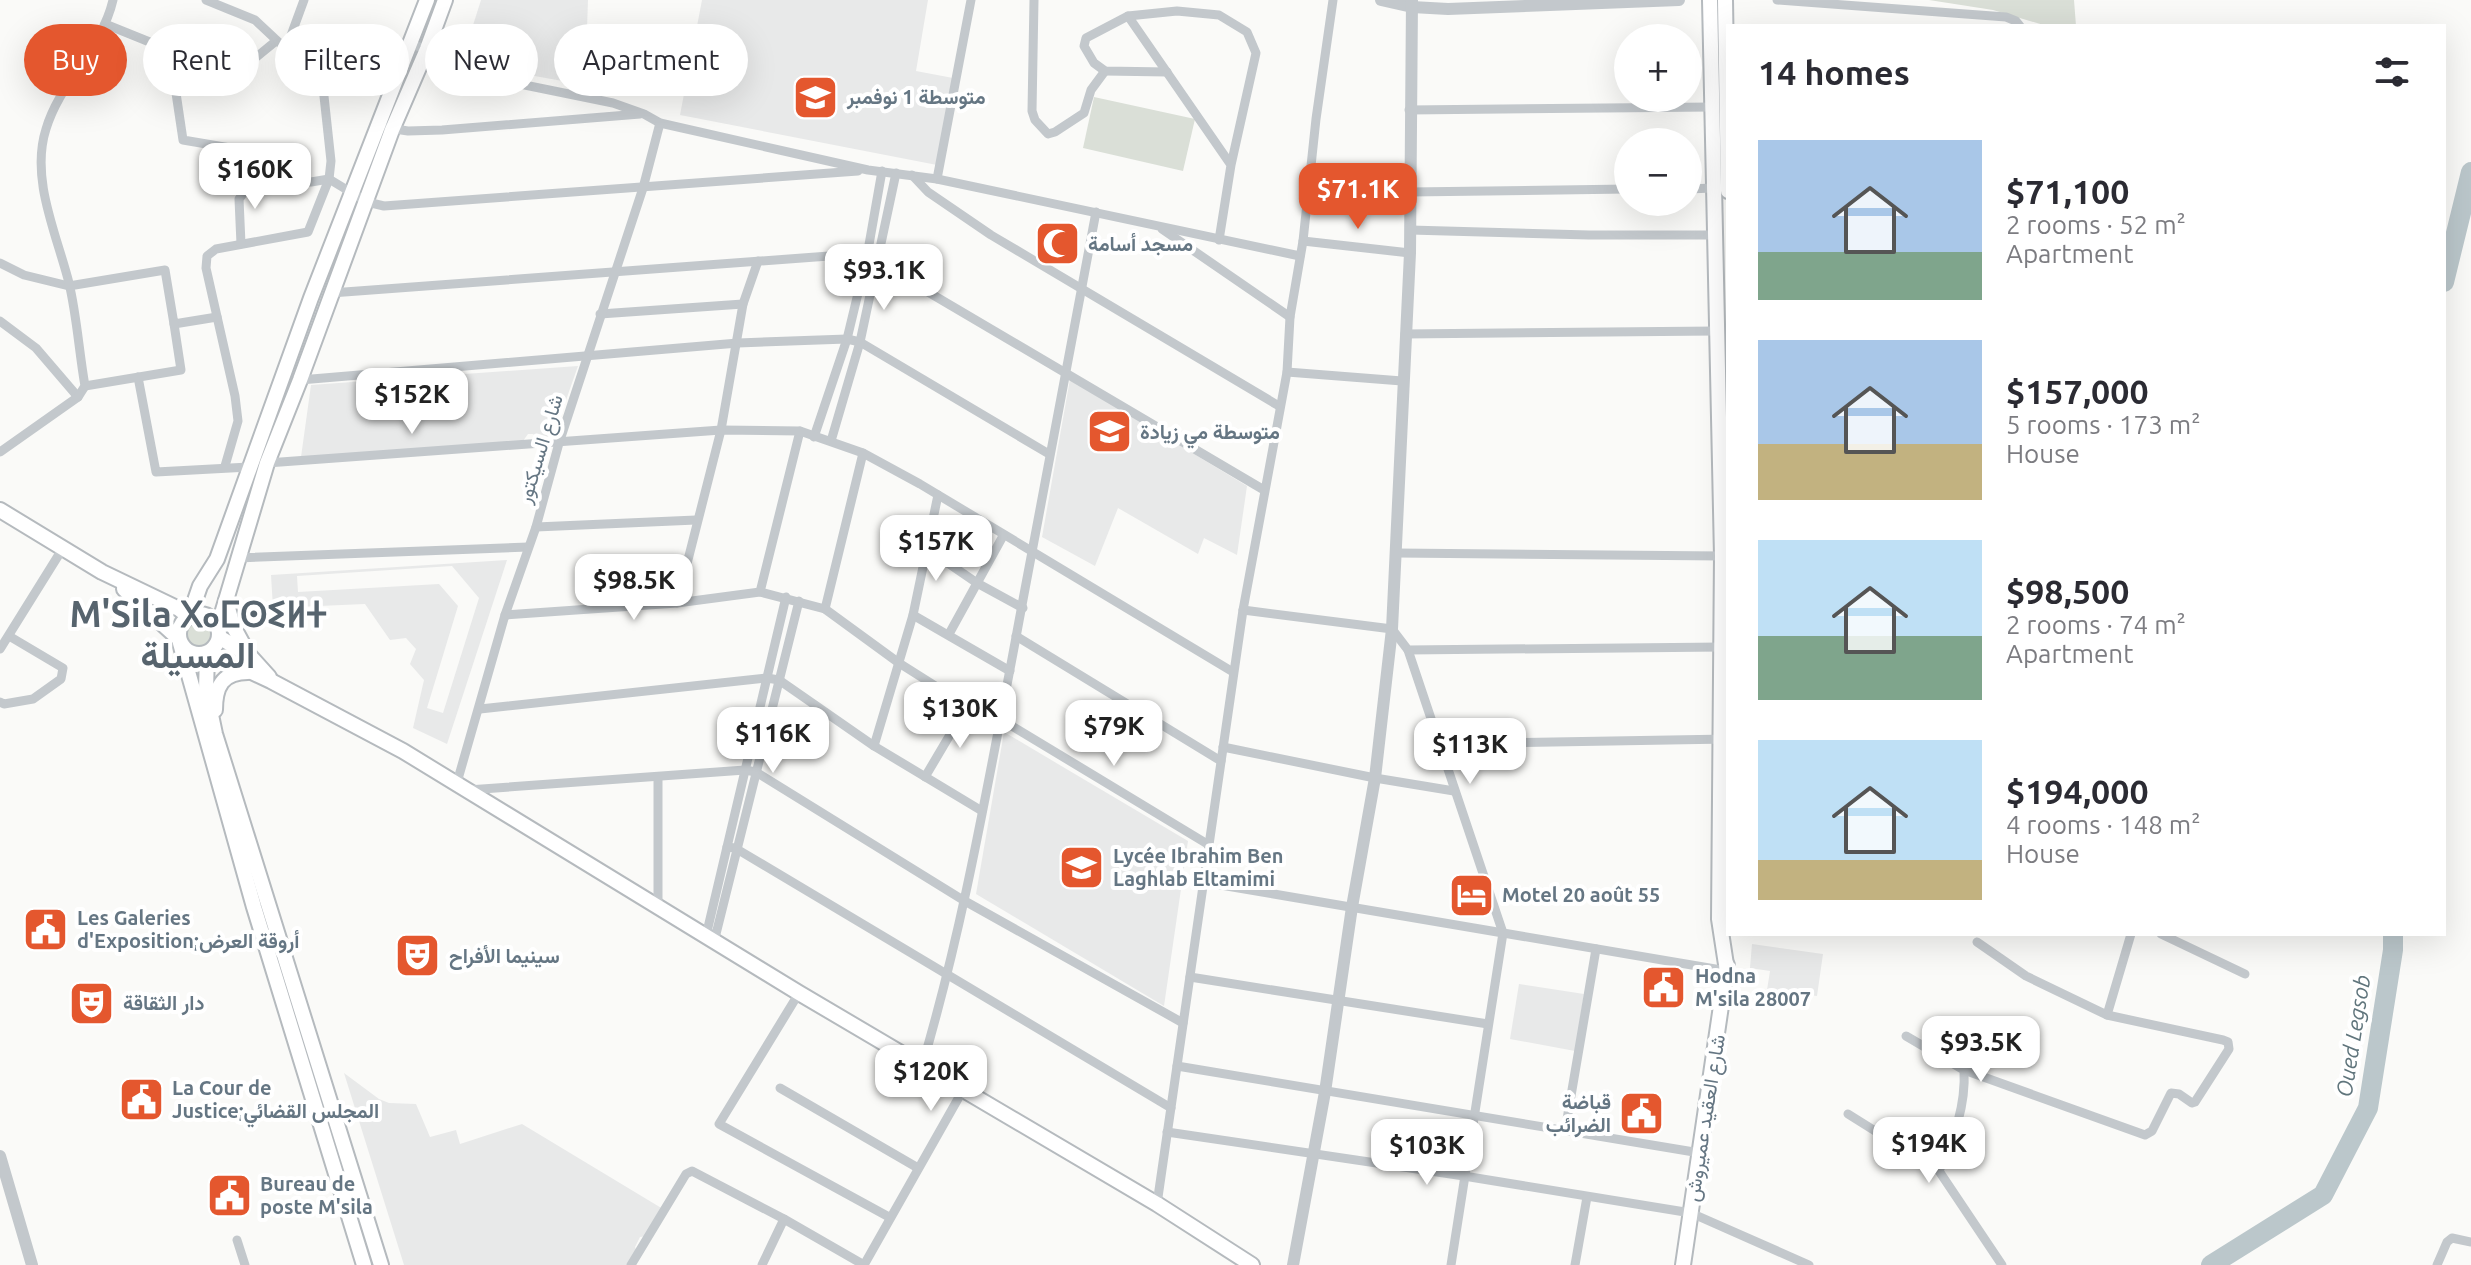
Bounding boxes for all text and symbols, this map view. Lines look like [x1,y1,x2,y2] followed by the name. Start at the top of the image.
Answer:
[24,24,127,96] chip: Buy
[143,24,259,96] chip: Rent
[275,24,409,96] chip: Filters
[425,24,538,96] chip: New
[554,24,748,96] chip: Apartment
[1614,24,1702,216] map controls
[1614,24,1702,112] button: +
[2370,50,2414,94] icon: filters
[1758,53,1910,91] text: 14 homes
[792,73,840,121] school or university icon: متوسطة 1 نوفمبر
[846,85,986,110] place label: متوسطة 1 نوفمبر
[1614,128,1702,216] button: −
[199,143,311,211] pin: $160K
[217,154,293,183] text: $160K
[1293,163,1423,231] pin: $71.1K
[1822,172,1918,268] icon: home
[2006,172,2129,210] text: $71,100
[1317,174,1399,203] text: $71.1K
[2006,210,2186,239] text: 2 rooms · 52 m²
[1033,220,1081,268] mosque icon: مسجد أسامة
[1088,232,1193,256] place label: مسجد أسامة
[2006,239,2133,268] text: Apartment
[819,244,949,312] pin: $93.1K
[843,255,925,284] text: $93.1K
[356,368,468,436] pin: $152K
[1822,372,1918,468] icon: home
[2006,372,2149,410] text: $157,000
[374,379,450,408] text: $152K
[512,392,570,508] street label: شارع السيكتور
[1085,408,1133,456] school or university icon: متوسطة مي زيادة
[2006,410,2201,439] text: 5 rooms · 173 m²
[1140,420,1280,449] place label: متوسطة مي زيادة
[2006,439,2080,468] text: House
[880,515,992,583] pin: $157K
[898,526,974,555] text: $157K
[569,554,699,622] pin: $98.5K
[593,565,675,594] text: $98.5K
[1822,572,1918,668] icon: home
[2006,572,2129,610] text: $98,500
[70,593,327,677] district label: M'Sila ⵝⴰⵎⵙⵉⵍⵜ المسيلة
[2006,610,2186,639] text: 2 rooms · 74 m²
[2006,639,2133,668] text: Apartment
[904,682,1016,750] pin: $130K
[922,693,998,722] text: $130K
[1067,700,1161,768] pin: $79K
[717,707,829,775] pin: $116K
[1083,711,1145,740] text: $79K
[735,718,811,747] text: $116K
[1414,718,1526,786] pin: $113K
[1432,729,1508,758] text: $113K
[1822,772,1918,868] icon: home
[2006,772,2149,810] text: $194,000
[2006,810,2201,839] text: 4 rooms · 148 m²
[2006,839,2080,868] text: House
[1058,843,1106,891] school or university icon: Lycée Ibrahim Ben Laghlab Eltamimi
[1113,844,1284,890] place label: Lycée Ibrahim Ben Laghlab Eltamimi
[1447,871,1495,919] hotel icon: Motel 20 août 55
[1502,883,1660,906] place label: Motel 20 août 55
[22,906,70,954] public building icon: Les Galeries d'Exposition;أروقة العرض
[77,906,299,954] place label: Les Galeries d'Exposition;أروقة العرض
[394,932,442,980] theatre icon: سينيما الأفراح
[449,944,560,970] place label: سينيما الأفراح
[1640,964,1688,1012] public building icon: Hodna M'sila 28007
[1695,964,1811,1010] place label: Hodna M'sila 28007
[2331,973,2374,1099] water label: Oued Legsob
[68,979,116,1027] theatre icon: دار الثقاقة
[123,991,204,1016] place label: دار الثقاقة
[1916,1016,2046,1084] pin: $93.5K
[1940,1027,2022,1056] text: $93.5K
[1680,1033,1732,1204] street label: شارع العقيد عميروش
[875,1045,987,1113] pin: $120K
[893,1056,969,1085] text: $120K
[117,1076,165,1124] public building icon: La Cour de Justice;المجلس القضائي
[172,1076,379,1128] place label: La Cour de Justice;المجلس القضائي
[1618,1089,1666,1137] public building icon: قباضة الضرائب
[1546,1090,1611,1138] place label: قباضة الضرائب
[1873,1117,1985,1185] pin: $194K
[1371,1119,1483,1187] pin: $103K
[1891,1128,1967,1157] text: $194K
[1389,1130,1465,1159] text: $103K
[205,1171,253,1219] public building icon: Bureau de poste M'sila
[260,1172,373,1218] place label: Bureau de poste M'sila

